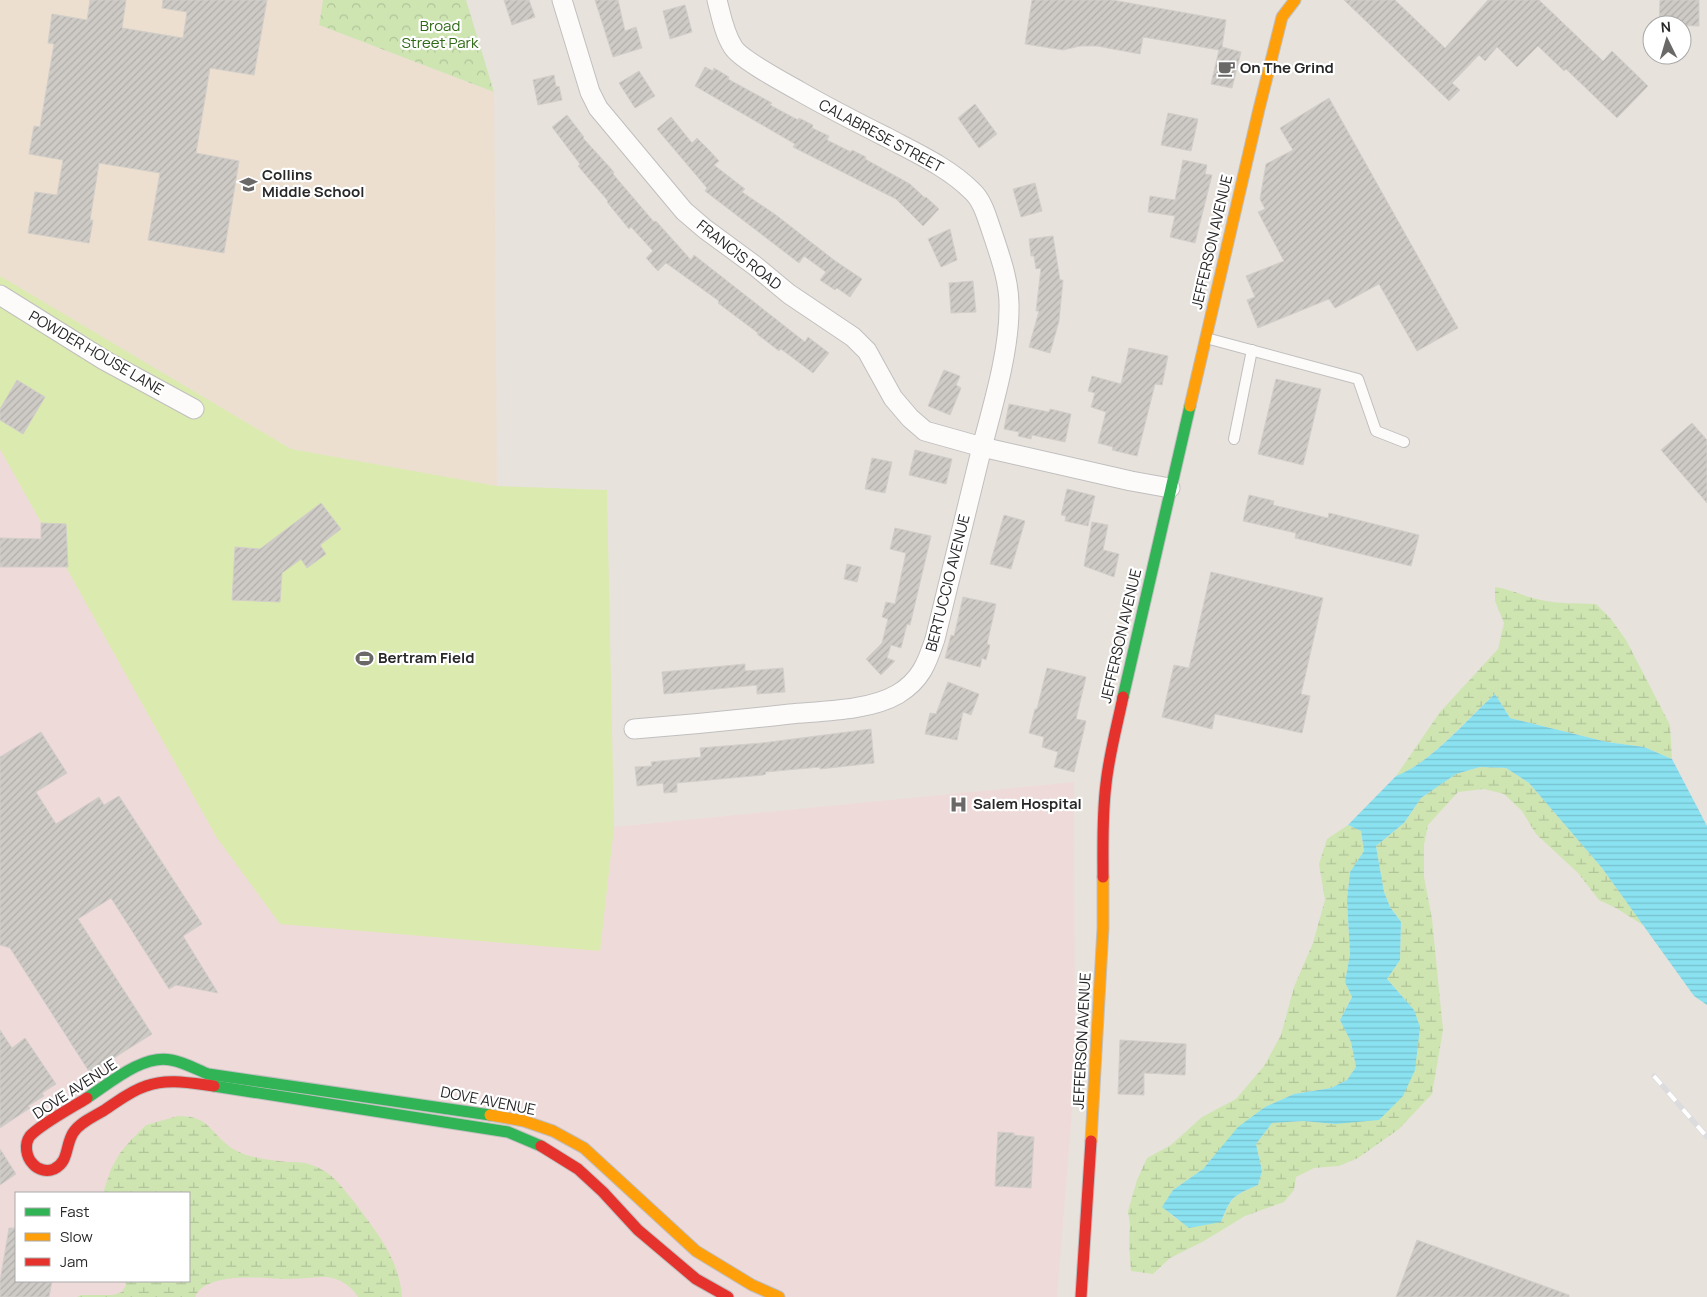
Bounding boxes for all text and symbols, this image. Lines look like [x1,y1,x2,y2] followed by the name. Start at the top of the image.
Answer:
[402,15,479,53] park label: Broad Street Park
[1642,15,1692,65] north arrow
[1660,17,1672,36] text: N
[1240,57,1334,78] place label: On The Grind
[1216,58,1236,78] cafe icon: On The Grind
[815,94,947,177] street label: CALABRESE STREET
[262,164,364,202] place label: Collins Middle School
[1186,173,1237,311] street label: JEFFERSON AVENUE
[238,174,258,194] school or university icon: Collins Middle School
[692,215,786,295] street label: FRANCIS ROAD
[25,305,168,400] street label: POWDER HOUSE LANE
[920,512,975,654] street label: BERTUCCIO AVENUE
[1095,567,1146,705] street label: JEFFERSON AVENUE
[378,647,474,668] place label: Bertram Field
[354,648,374,668] sports icon: Bertram Field
[973,793,1082,814] place label: Salem Hospital
[949,794,969,814] hospital icon: Salem Hospital
[1067,972,1096,1110] street label: JEFFERSON AVENUE
[29,1054,121,1124] street label: DOVE AVENUE
[439,1081,537,1120] street label: DOVE AVENUE
[15,1192,190,1282] legend
[60,1201,89,1222] text: Fast
[60,1226,93,1247] text: Slow
[60,1251,88,1272] text: Jam

